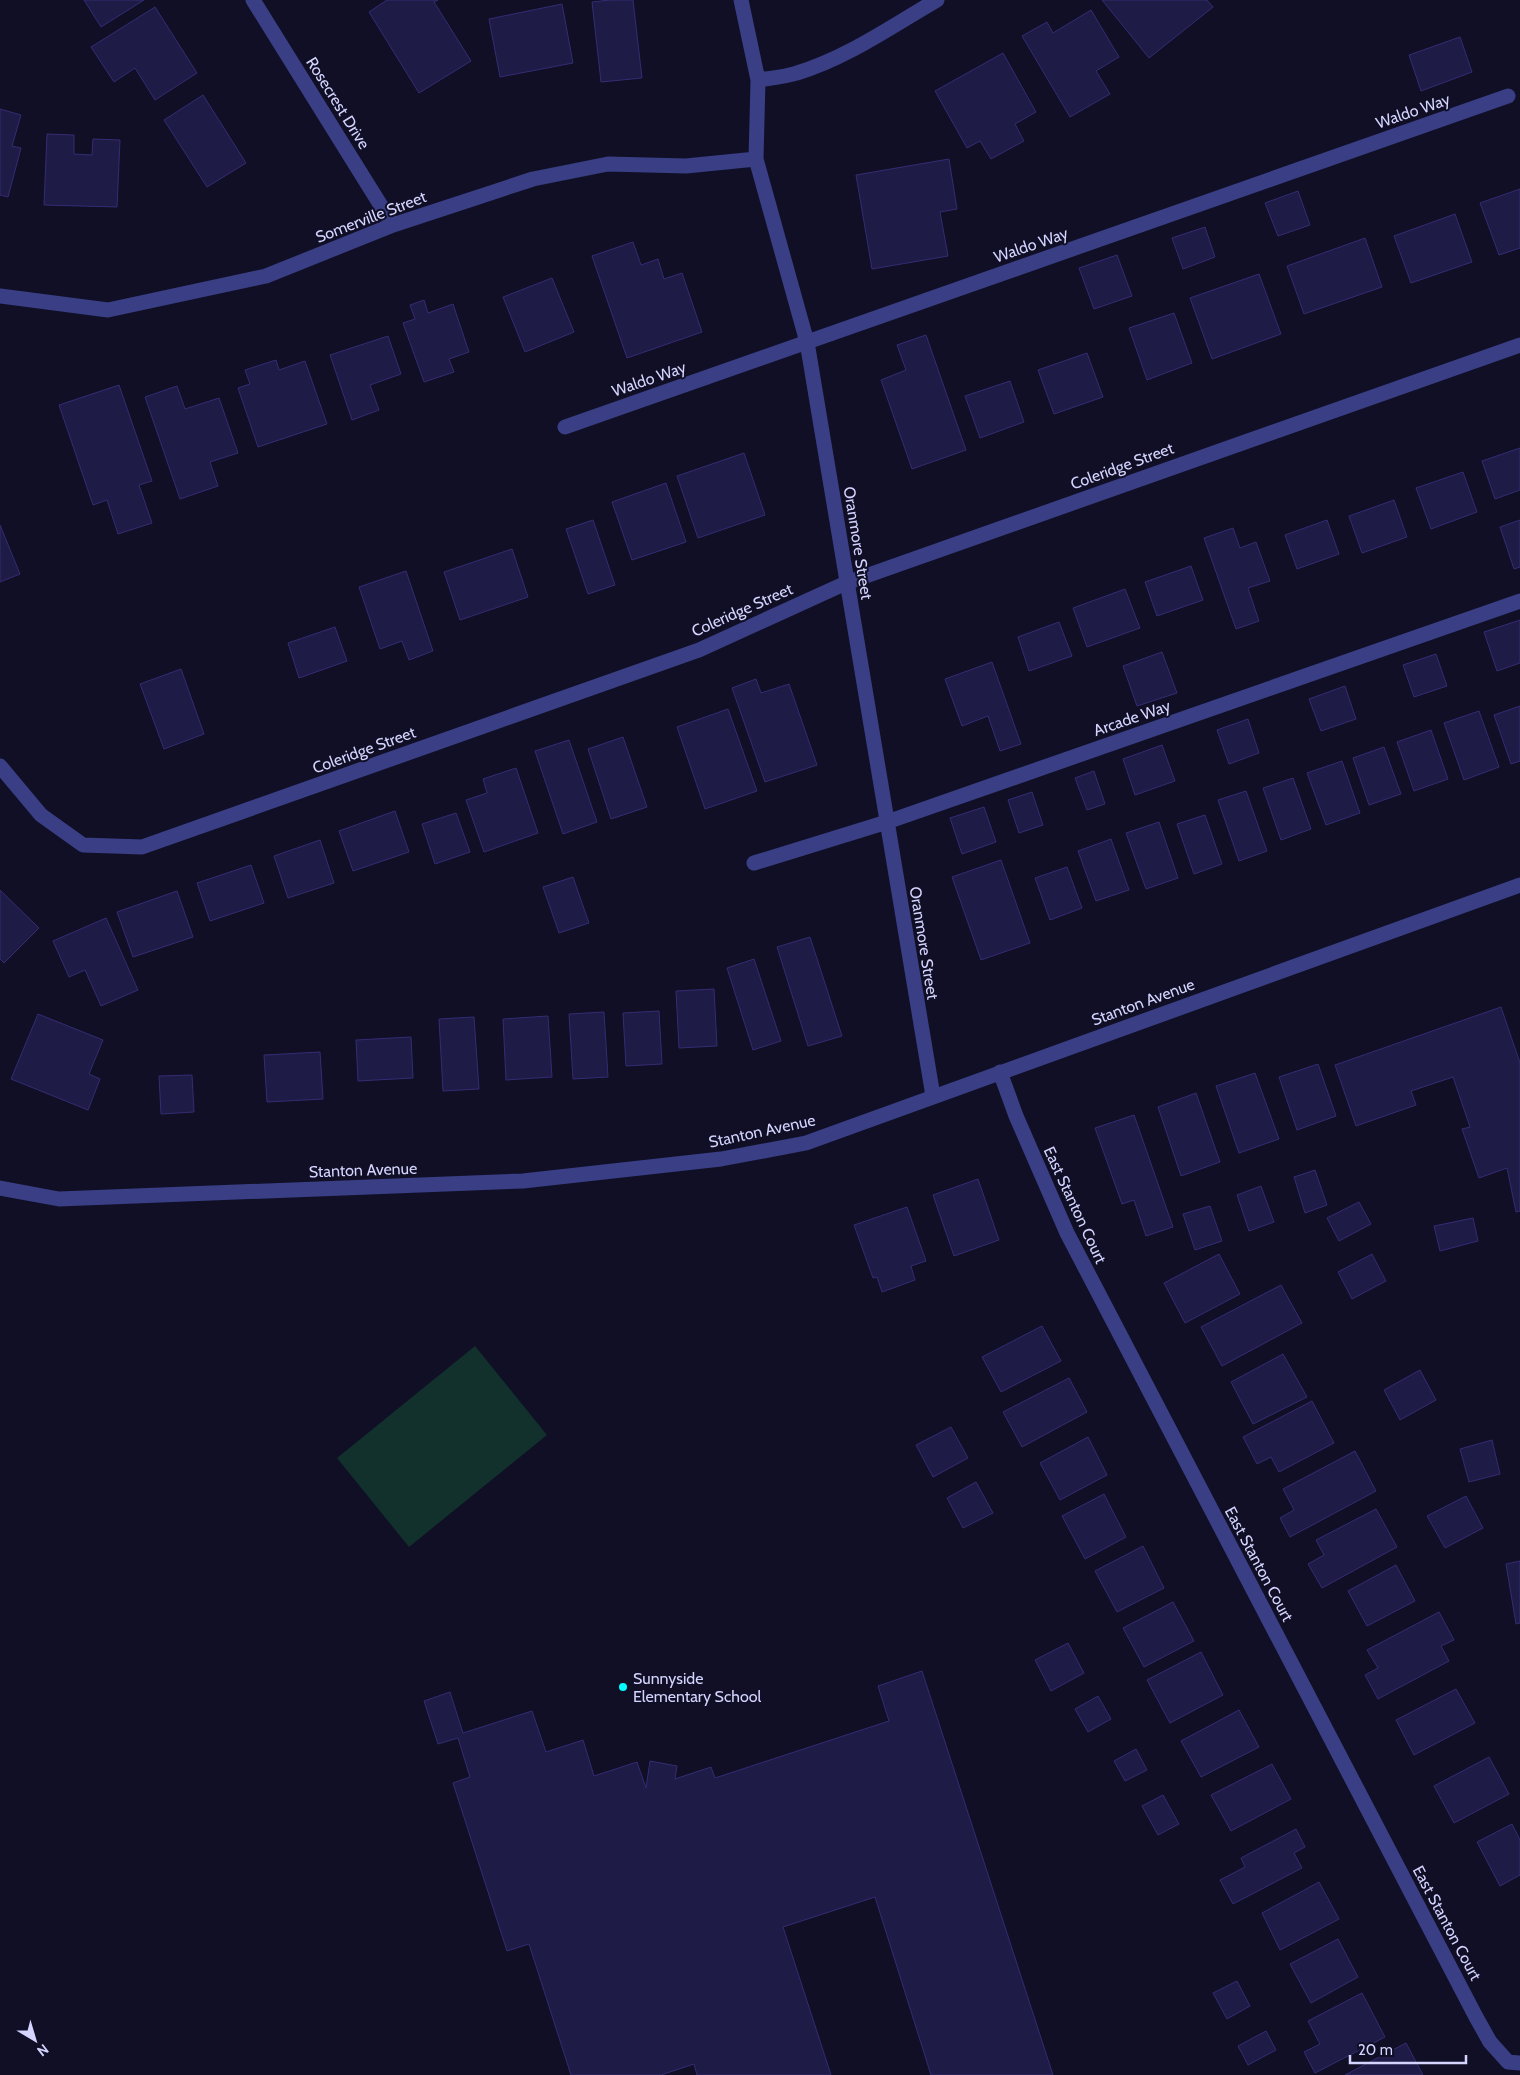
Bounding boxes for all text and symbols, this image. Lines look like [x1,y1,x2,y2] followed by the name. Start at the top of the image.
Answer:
[302,54,374,152] street label: Rosecrest Drive
[1373,89,1453,133] street label: Waldo Way
[313,187,430,247] street label: Somerville Street
[991,223,1071,267] street label: Waldo Way
[609,357,689,401] street label: Waldo Way
[1068,438,1177,493] street label: Coleridge Street
[840,485,876,602] street label: Oranmore Street
[689,579,796,641] street label: Coleridge Street
[1091,696,1173,740] street label: Arcade Way
[310,722,419,777] street label: Coleridge Street
[906,885,942,1002] street label: Oranmore Street
[1089,975,1197,1029] street label: Stanton Avenue
[707,1110,817,1152] street label: Stanton Avenue
[1040,1143,1111,1267] street label: East Stanton Court
[308,1159,418,1181] street label: Stanton Avenue
[1221,1503,1298,1625] street label: East Stanton Court
[633,1669,761,1706] place label: Sunnyside Elementary School
[617,1681,629,1693] marker: Sunnyside Elementary School
[1409,1862,1486,1984] street label: East Stanton Court
[10,2015,60,2065] north arrow
[1350,2032,1466,2064] scale bar
[34,2040,52,2060] text: N
[1358,2041,1393,2059] text: 20 m

